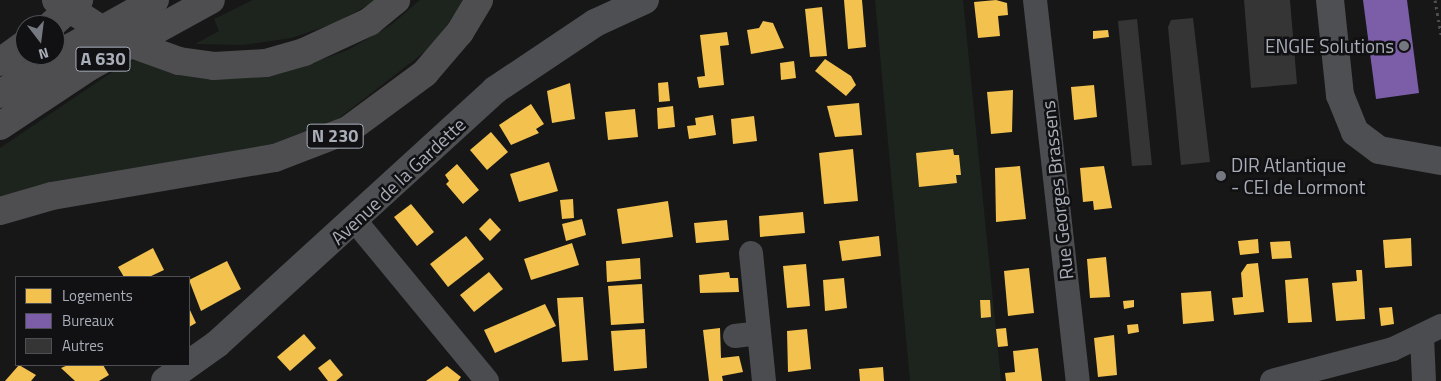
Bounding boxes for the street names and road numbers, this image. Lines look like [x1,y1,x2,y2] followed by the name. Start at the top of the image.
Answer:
[74,44,132,74] road number: A 630
[1036,99,1078,281] street label: Rue Georges Brassens
[326,113,470,249] street label: Avenue de la Gardette
[306,120,364,152] road number: N 230

